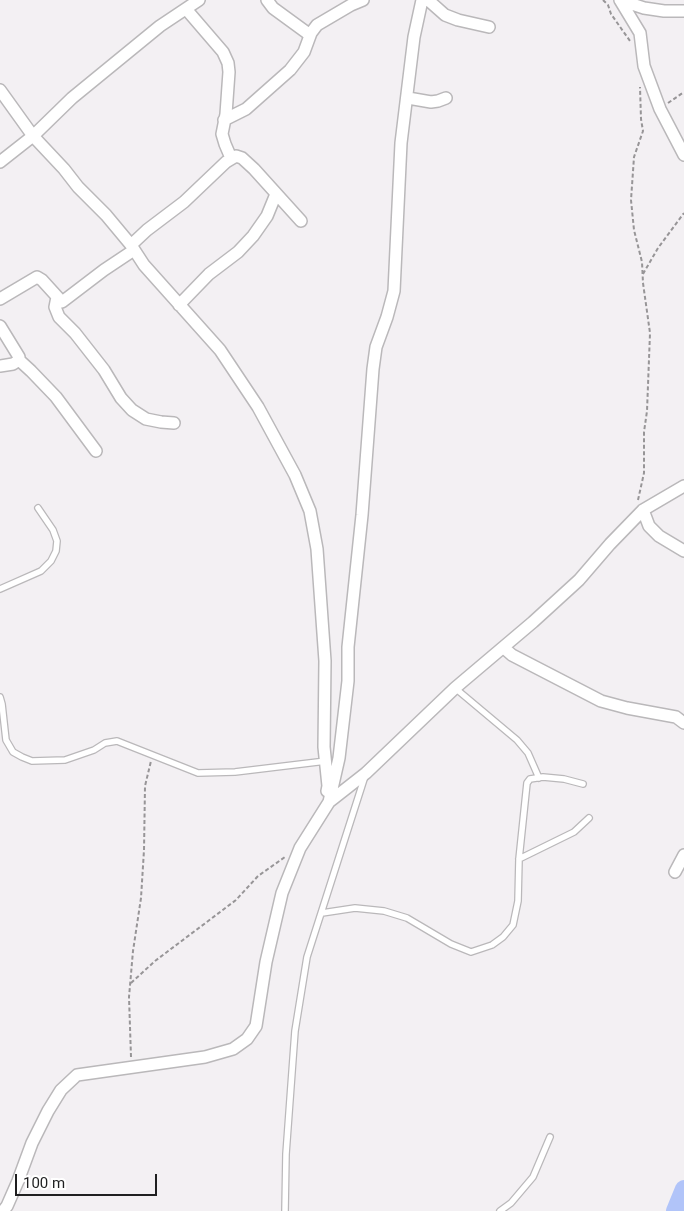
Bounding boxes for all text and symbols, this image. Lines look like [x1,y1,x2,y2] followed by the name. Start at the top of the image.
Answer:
[18,1164,160,1196] scale bar
[23,1174,65,1192] text: 100 m

